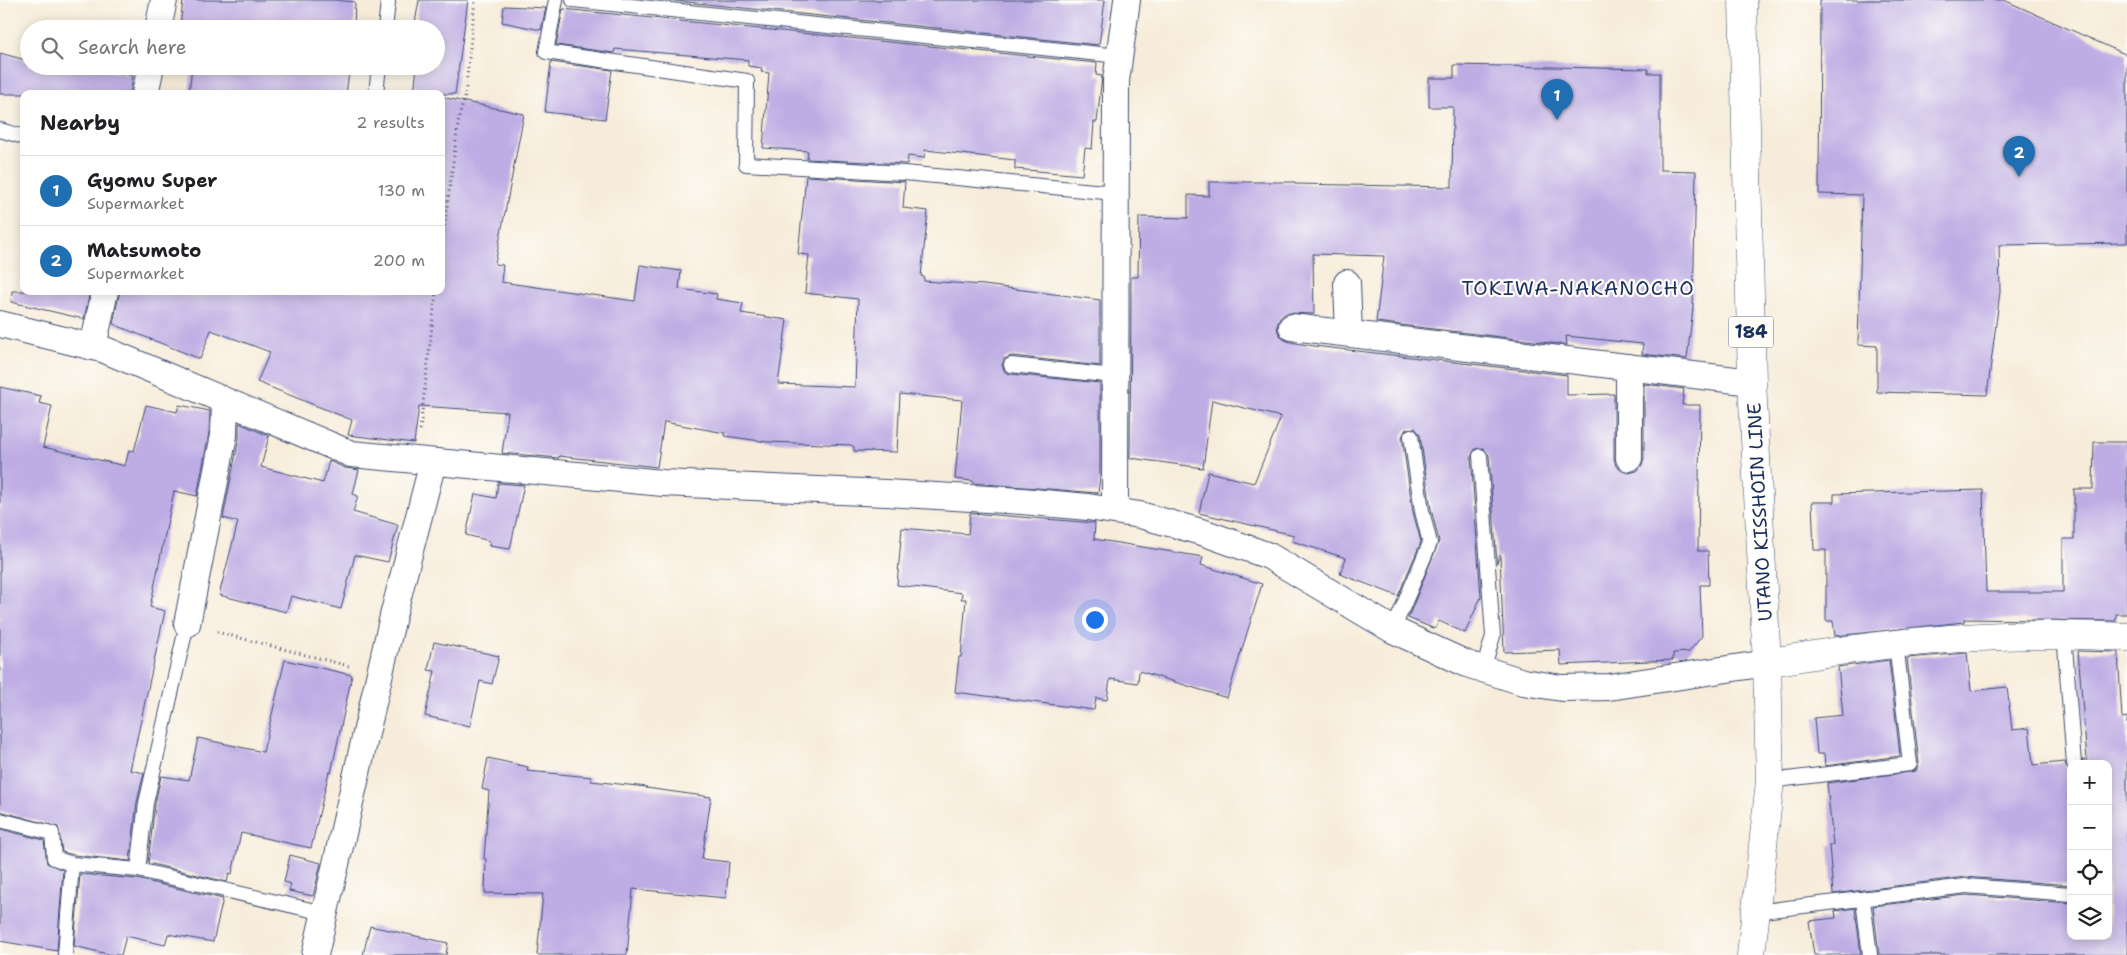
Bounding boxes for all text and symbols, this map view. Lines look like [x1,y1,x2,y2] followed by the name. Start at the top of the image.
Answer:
[20,20,445,75] search box
[38,34,66,62] icon: search
[78,35,187,60] text: Search here
[1541,79,1573,120] pin: 1
[40,109,120,137] text: Nearby
[356,112,425,133] text: 2 results
[2003,136,2035,177] pin: 2
[87,168,217,193] text: Gyomu Super
[52,180,60,201] text: 1
[378,180,425,201] text: 130 m
[87,193,184,214] text: Supermarket
[87,238,201,263] text: Matsumoto
[50,250,62,271] text: 2
[373,250,425,271] text: 200 m
[87,263,184,284] text: Supermarket
[1461,275,1695,301] district label: TOKIWA-NAKANOCHO
[1728,316,1774,348] road number: 184
[1741,402,1778,622] street label: UTANO KISSHOIN LINE
[1082,607,1108,633] your location
[2067,760,2112,940] map controls
[2067,760,2112,805] button: +
[2067,805,2112,850] button: −
[2067,850,2112,895] button: locate
[2067,895,2112,940] button: layers

